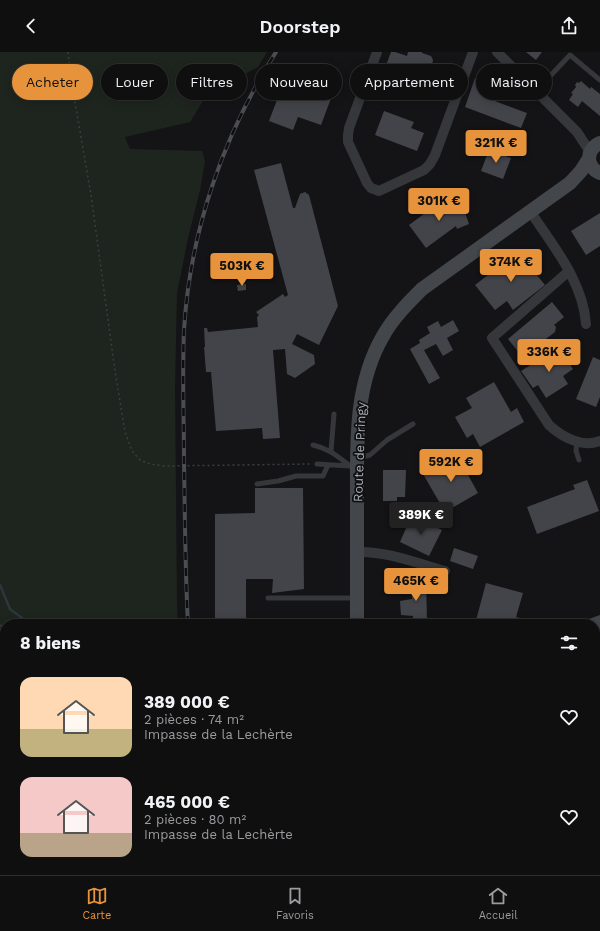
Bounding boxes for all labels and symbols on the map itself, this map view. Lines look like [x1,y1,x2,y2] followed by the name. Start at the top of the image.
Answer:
[463,130,529,164] pin: 321K €
[406,188,472,222] pin: 301K €
[478,249,544,283] pin: 374K €
[209,253,275,287] pin: 503K €
[516,339,582,373] pin: 336K €
[350,401,369,502] street label: Route de Pringy
[418,449,484,483] pin: 592K €
[388,502,454,536] pin: 389K €
[383,568,449,602] pin: 465K €

